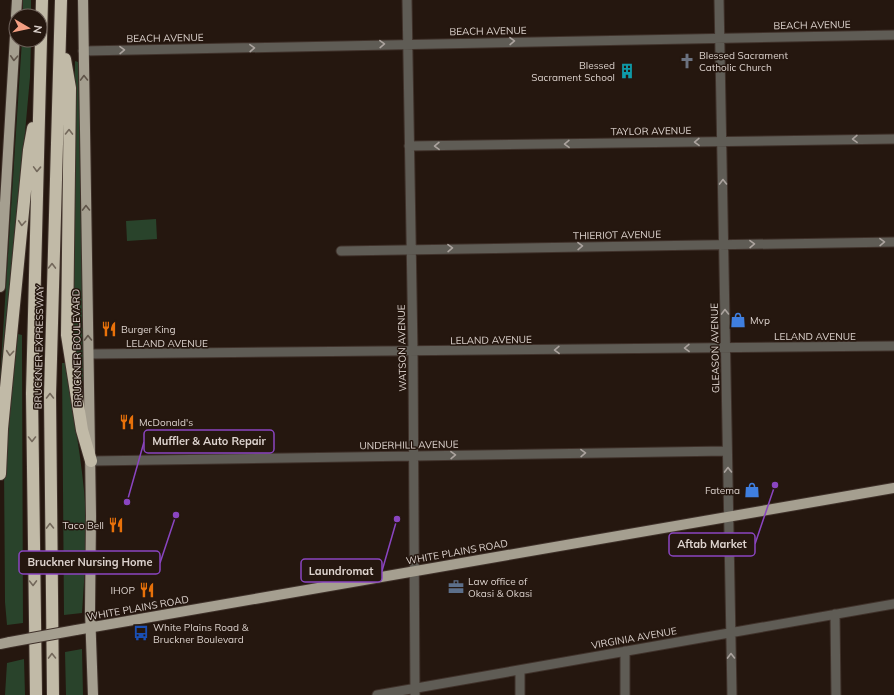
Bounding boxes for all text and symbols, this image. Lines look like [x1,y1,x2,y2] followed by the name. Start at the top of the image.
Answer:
[8,8,48,48] north arrow
[773,18,851,32] street label: BEACH AVENUE
[30,24,45,35] text: N
[449,24,527,38] street label: BEACH AVENUE
[126,31,204,45] street label: BEACH AVENUE
[509,37,515,45] one-way arrow
[379,40,385,48] one-way arrow
[249,44,255,52] one-way arrow
[119,46,125,54] one-way arrow
[699,49,788,74] place label: Blessed Sacrament Catholic Church
[678,52,696,70] church icon: Blessed Sacrament Catholic Church
[10,55,18,61] one-way arrow
[531,59,615,84] place label: Blessed Sacrament School
[618,62,636,80] building icon: Blessed Sacrament School
[80,75,88,81] one-way arrow
[610,124,692,138] street label: TAYLOR AVENUE
[65,129,73,135] one-way arrow
[852,135,858,143] one-way arrow
[694,137,700,146] one-way arrow
[564,140,570,148] one-way arrow
[434,142,440,150] one-way arrow
[33,166,42,172] one-way arrow
[719,179,727,185] one-way arrow
[82,205,90,211] one-way arrow
[17,220,26,227] one-way arrow
[573,228,661,242] street label: THIERIOT AVENUE
[879,238,885,246] one-way arrow
[749,240,755,248] one-way arrow
[577,242,583,251] one-way arrow
[447,244,453,253] one-way arrow
[48,263,56,269] one-way arrow
[31,284,47,409] street label: BRUCKNER EXPRESSWAY
[69,289,85,407] street label: BRUCKNER BOULEVARD
[708,303,722,393] street label: GLEASON AVENUE
[395,304,409,392] street label: WATSON AVENUE
[721,309,729,315] one-way arrow
[729,311,747,329] shop icon: Mvp
[750,314,770,327] place label: Mvp
[100,320,118,338] restaurant icon: Burger King
[121,323,175,336] place label: Burger King
[774,330,856,343] street label: LELAND AVENUE
[450,333,532,347] street label: LELAND AVENUE
[84,335,92,341] one-way arrow
[126,337,208,350] street label: LELAND AVENUE
[684,344,690,352] one-way arrow
[554,346,560,354] one-way arrow
[5,350,14,356] one-way arrow
[46,393,54,399] one-way arrow
[118,413,136,431] restaurant icon: McDonald's
[139,416,193,429] place label: McDonald's
[144,430,274,453] callout: Muffler & Auto Repair
[152,434,267,448] text: Muffler & Auto Repair
[28,436,36,442] one-way arrow
[359,438,459,452] street label: UNDERHILL AVENUE
[580,449,586,457] one-way arrow
[450,451,456,459] one-way arrow
[724,467,732,473] one-way arrow
[743,481,761,499] shop icon: Fatema
[705,484,740,497] place label: Fatema
[107,516,125,534] restaurant icon: Taco Bell
[63,519,104,532] place label: Taco Bell
[46,523,54,529] one-way arrow
[669,533,755,556] callout: Aftab Market
[405,537,509,567] street label: WHITE PLAINS ROAD
[677,537,747,551] text: Aftab Market
[19,551,160,574] callout: Bruckner Nursing Home
[27,555,153,569] text: Bruckner Nursing Home
[301,559,382,582] callout: Laundromat
[309,564,373,578] text: Laundromat
[468,575,532,600] place label: Law office of Okasi & Okasi
[447,578,465,596] office icon: Law office of Okasi & Okasi
[29,580,38,586] one-way arrow
[138,581,156,599] restaurant icon: IHOP
[111,584,135,597] place label: IHOP
[86,593,190,623] street label: WHITE PLAINS ROAD
[153,621,249,646] place label: White Plains Road & Bruckner Boulevard
[132,624,150,642] bus stop icon: White Plains Road & Bruckner Boulevard
[590,624,678,652] street label: VIRGINIA AVENUE
[48,653,57,659] one-way arrow
[727,653,735,659] one-way arrow

